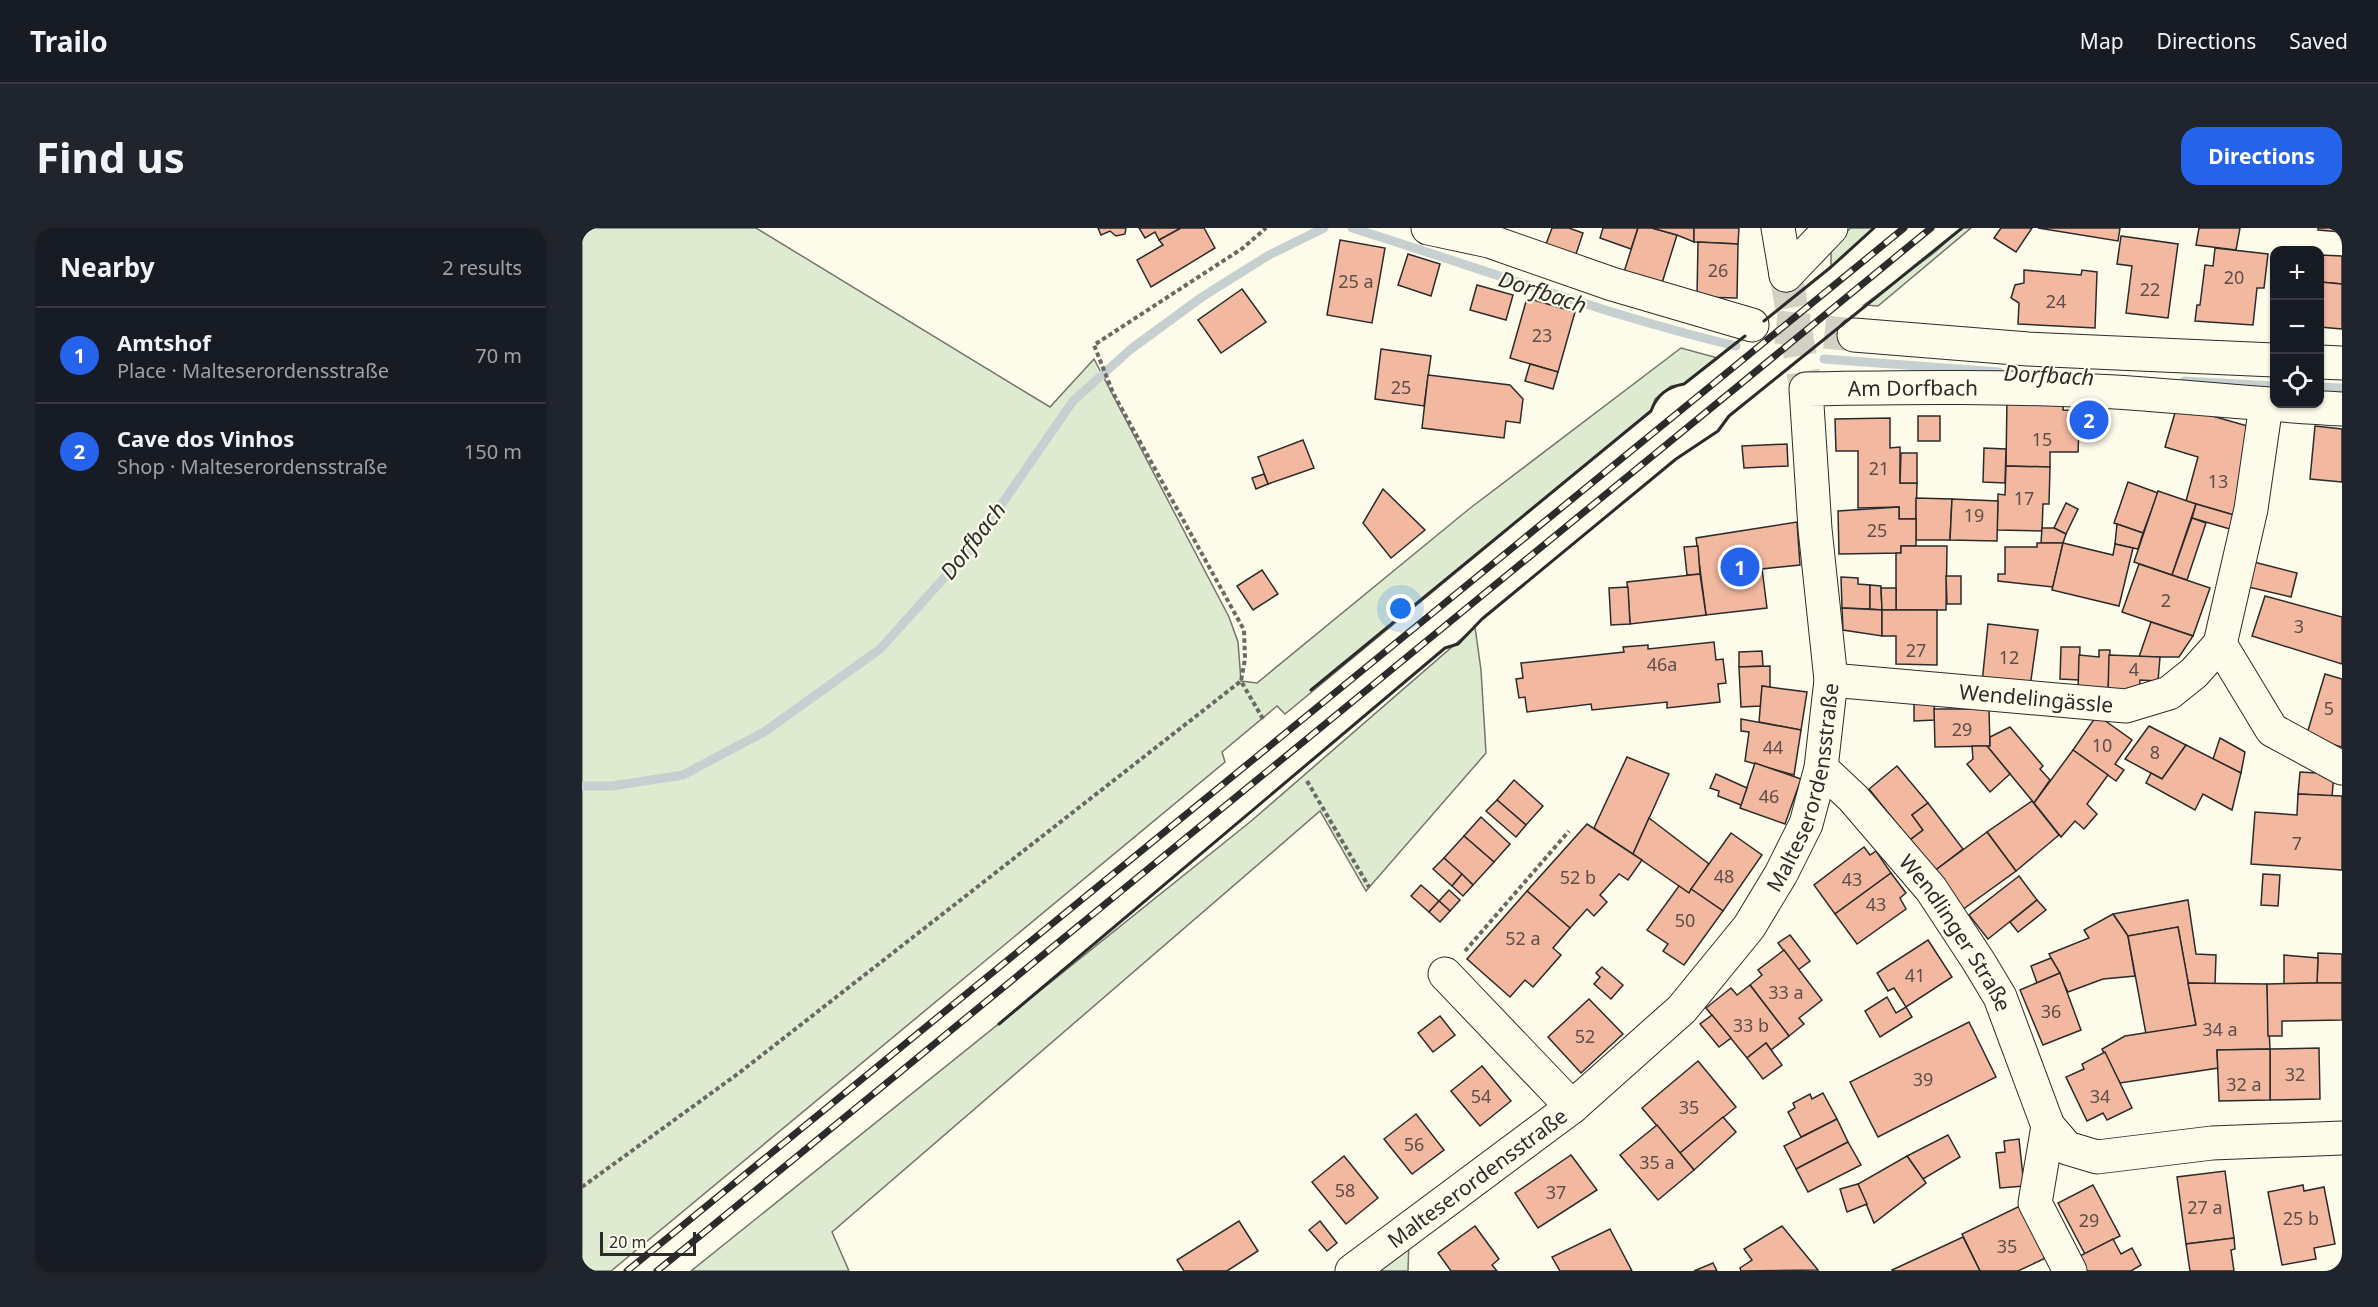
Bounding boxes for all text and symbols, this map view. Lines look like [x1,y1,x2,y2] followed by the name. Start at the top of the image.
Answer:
[30,22,108,60] text: Trailo
[2080,27,2124,55] text: Map
[2157,27,2256,55] text: Directions
[2289,27,2348,55] text: Saved
[2181,127,2342,185] button: Directions
[36,128,185,185] text: Find us
[2270,246,2324,408] map controls
[2270,246,2324,300] button: +
[60,249,155,285] text: Nearby
[442,254,522,281] text: 2 results
[1708,258,1728,282] house number: 26
[1495,263,1591,319] water label: Dorfbach
[2224,265,2244,289] house number: 20
[1338,269,1374,293] house number: 25 a
[2140,277,2160,301] house number: 22
[2046,289,2066,313] house number: 24
[2270,300,2324,354] button: −
[1532,323,1552,347] house number: 23
[117,327,211,357] text: Amtshof
[74,342,85,369] text: 1
[475,342,522,369] text: 70 m
[2270,354,2324,408] button: locate
[117,357,389,384] text: Place · Malteserordensstraße
[2003,357,2095,391] water label: Dorfbach
[1848,373,1978,402] street label: Am Dorfbach
[1391,375,1411,399] house number: 25
[2070,398,2108,442] pin: 2
[117,423,294,453] text: Cave dos Vinhos
[2032,427,2052,451] house number: 15
[74,438,85,465] text: 2
[464,438,522,465] text: 150 m
[117,453,388,480] text: Shop · Malteserordensstraße
[1869,456,1889,480] house number: 21
[2208,469,2228,493] house number: 13
[2014,486,2034,510] house number: 17
[932,495,1012,585] water label: Dorfbach
[1964,503,1984,527] house number: 19
[1867,518,1887,542] house number: 25
[1720,544,1760,590] pin: 1
[2161,588,2171,612] house number: 2
[1386,594,1415,623] your location
[2294,614,2304,638] house number: 3
[1906,638,1926,662] house number: 27
[1999,645,2019,669] house number: 12
[1647,652,1677,676] house number: 46a
[2129,657,2139,681] house number: 4
[1958,677,2114,719] street label: Wendelingässle
[1760,682,1845,897] street label: Malteserordensstraße
[2324,696,2334,720] house number: 5
[1952,717,1972,741] house number: 29
[2092,733,2112,757] house number: 10
[1763,735,1783,759] house number: 44
[2150,740,2160,764] house number: 8
[1759,784,1779,808] house number: 46
[2292,831,2302,855] house number: 7
[1893,848,2018,1015] street label: Wendlinger Straße
[1714,864,1734,888] house number: 48
[1560,865,1596,889] house number: 52 b
[1842,867,1862,891] house number: 43
[1866,892,1886,916] house number: 43
[1675,908,1695,932] house number: 50
[1505,926,1541,950] house number: 52 a
[1905,963,1925,987] house number: 41
[1768,980,1804,1004] house number: 33 a
[2041,999,2061,1023] house number: 36
[1733,1013,1769,1037] house number: 33 b
[2202,1017,2238,1041] house number: 34 a
[1575,1024,1595,1048] house number: 52
[2285,1062,2305,1086] house number: 32
[1913,1067,1933,1091] house number: 39
[2226,1072,2262,1096] house number: 32 a
[1471,1084,1491,1108] house number: 54
[2090,1084,2110,1108] house number: 34
[1679,1095,1699,1119] house number: 35
[1381,1102,1573,1254] street label: Malteserordensstraße
[1404,1132,1424,1156] house number: 56
[1639,1150,1675,1174] house number: 35 a
[1335,1178,1355,1202] house number: 58
[1546,1180,1566,1204] house number: 37
[2187,1195,2223,1219] house number: 27 a
[2283,1206,2319,1230] house number: 25 b
[2079,1208,2099,1232] house number: 29
[600,1229,696,1256] scale bar
[609,1231,646,1253] text: 20 m
[1997,1234,2017,1258] house number: 35

